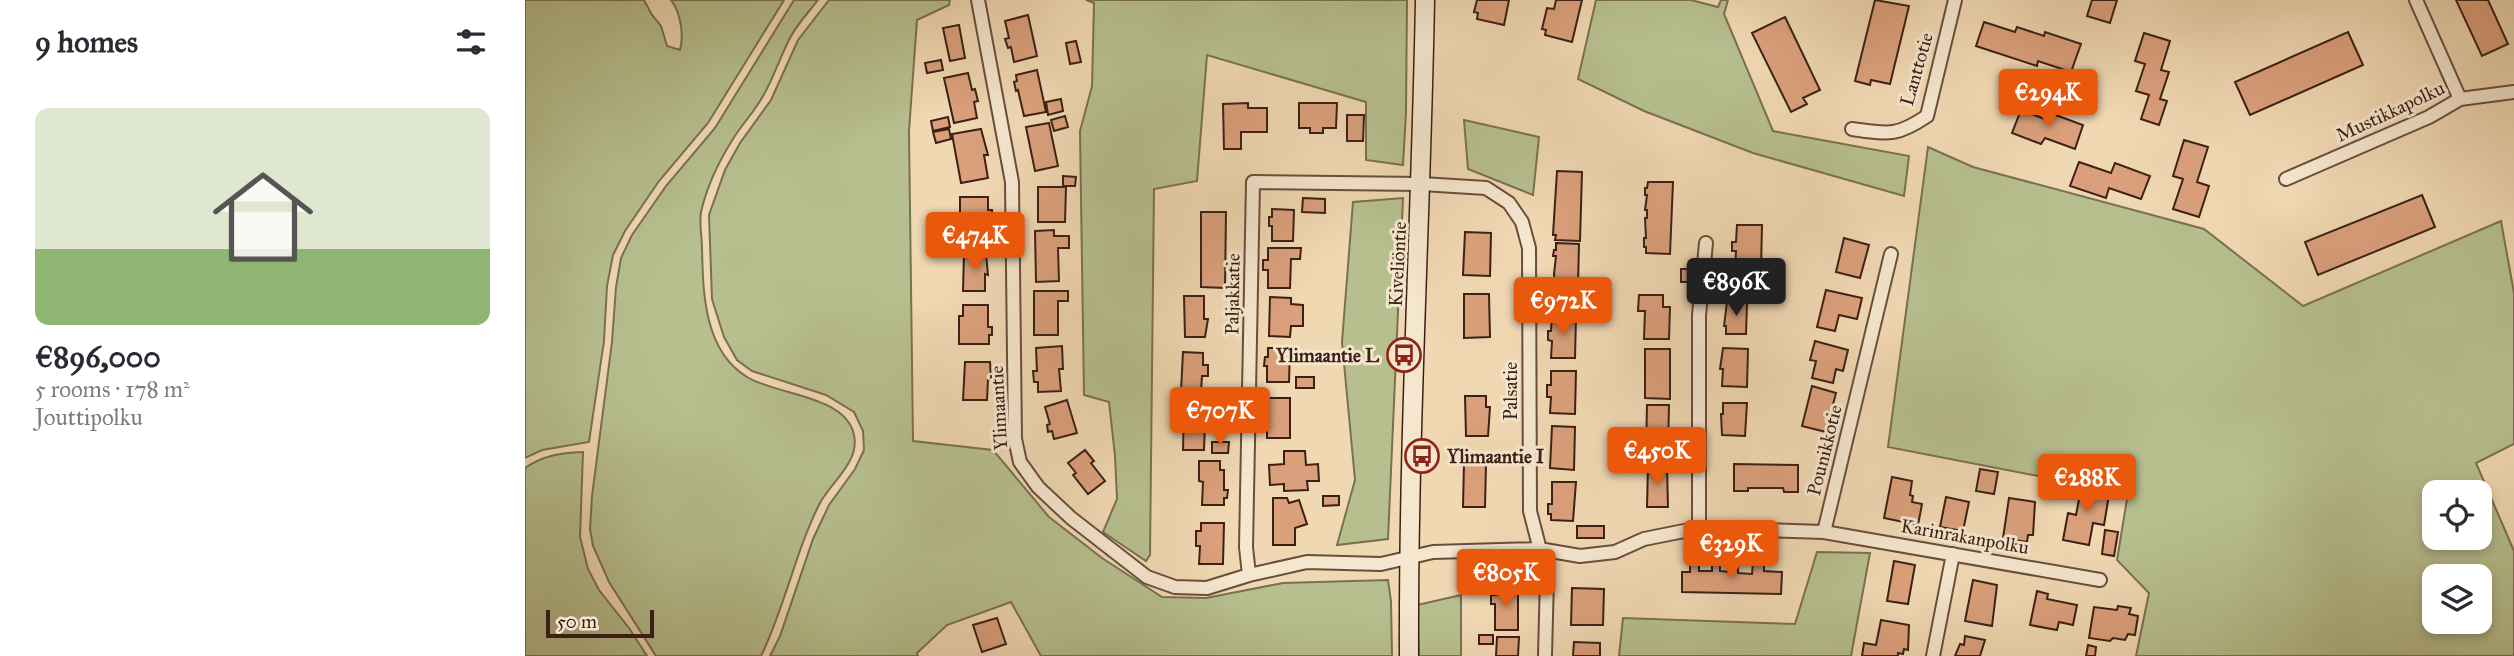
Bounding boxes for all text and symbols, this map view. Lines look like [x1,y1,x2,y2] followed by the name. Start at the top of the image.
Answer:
[452,23,490,61] icon: filters
[35,24,138,60] text: 9 homes
[1895,30,1938,108] street label: Lanttotie
[1999,69,2097,129] pin: €294K
[2332,76,2448,147] street label: Mustikkapolku
[2015,78,2081,106] text: €294K
[200,154,326,280] icon: home
[926,212,1024,272] pin: €474K
[942,221,1008,249] text: €474K
[1384,221,1411,307] street label: Kiveliöntie
[1220,253,1245,335] street label: Paljakkatie
[1687,258,1785,318] pin: €896K
[1703,267,1769,295] text: €896K
[1514,278,1612,337] pin: €972K
[1530,286,1596,314] text: €972K
[1385,336,1423,374] bus stop icon: Ylimaantie L
[35,339,161,375] text: €896,000
[1275,344,1380,367] place label: Ylimaantie L
[1499,362,1522,420] street label: Palsatie
[985,365,1012,451] street label: Ylimaantie
[35,375,190,403] text: 5 rooms · 178 m²
[1171,388,1269,447] pin: €707K
[1186,396,1254,424] text: €707K
[1802,402,1847,498] street label: Pounikkotie
[35,403,143,431] text: Jouttipolku
[1608,428,1706,487] pin: €450K
[1623,436,1691,464] text: €450K
[1403,437,1441,475] bus stop icon: Ylimaantie I
[1446,445,1544,468] place label: Ylimaantie I
[2038,454,2136,514] pin: €288K
[2054,463,2120,491] text: €288K
[2422,480,2492,634] map controls
[2422,480,2492,550] button: locate
[1899,514,2031,559] street label: Karinrakanpolku
[1682,520,1780,580] pin: €329K
[1699,529,1763,557] text: €329K
[1457,550,1555,609] pin: €805K
[1473,558,1539,586] text: €805K
[2422,564,2492,634] button: layers
[546,607,655,639] scale bar
[557,610,597,633] text: 50 m

